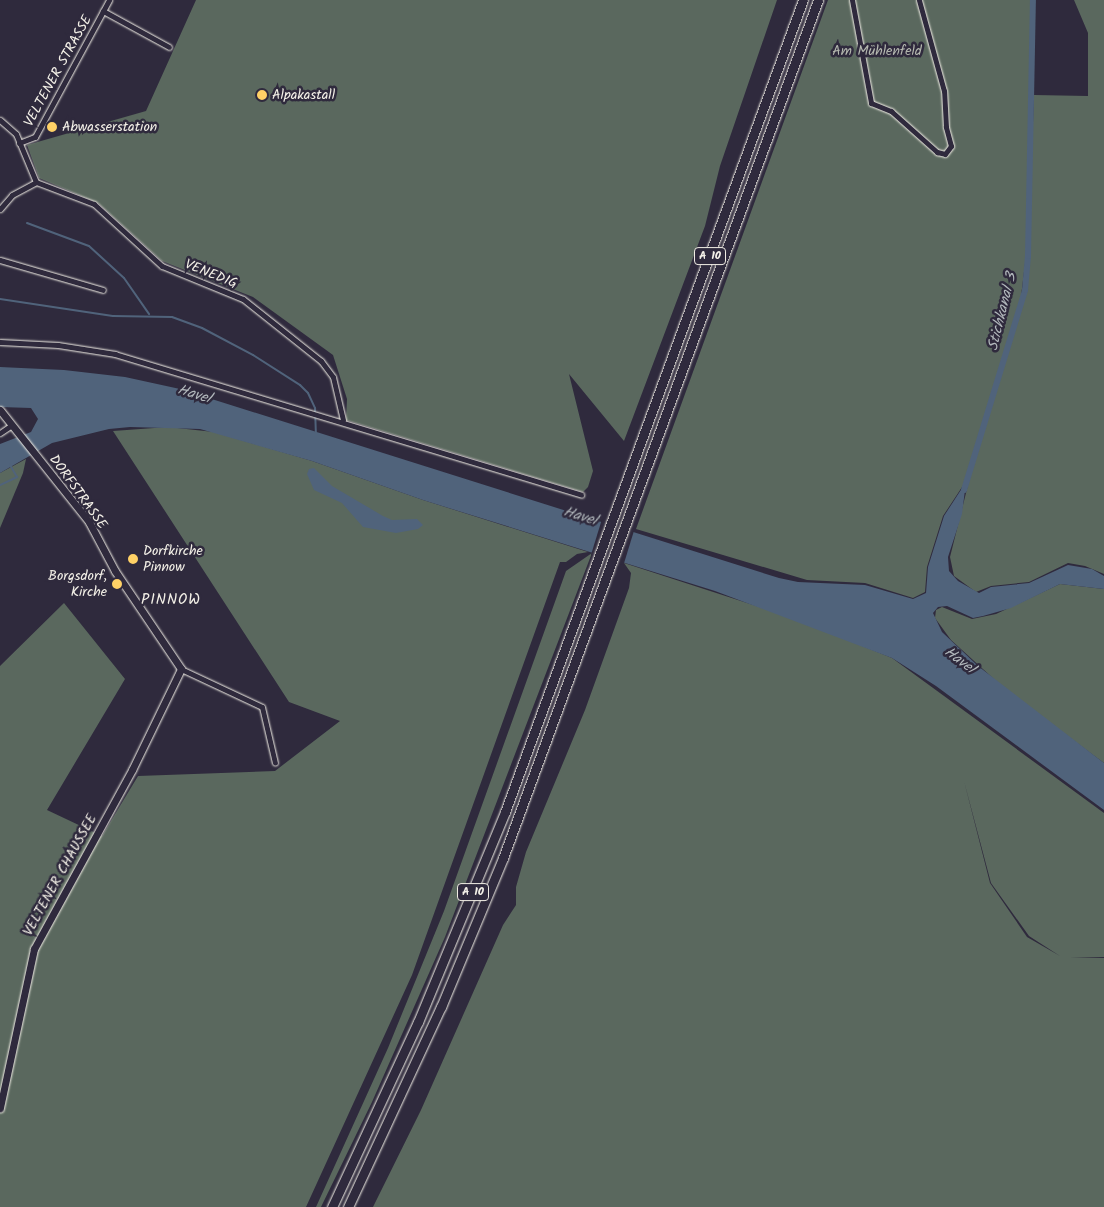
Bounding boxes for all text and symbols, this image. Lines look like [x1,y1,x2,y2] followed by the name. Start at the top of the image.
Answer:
[20,12,96,130] street label: VELTENER STRASSE
[832,43,922,59] park label: Am Mühlenfeld
[272,87,335,103] place label: Alpakastall
[256,89,268,101] marker: Alpakastall
[62,119,157,135] place label: Abwasserstation
[46,121,58,133] marker: Abwasserstation
[694,247,726,266] road number: A 10
[182,256,240,292] street label: VENEDIG
[985,271,1021,353] water label: Stichkanal 3
[175,381,213,409] water label: Havel
[45,452,111,532] street label: DORFSTRASSE
[561,503,599,531] water label: Havel
[143,543,203,576] place label: Dorfkirche Pinnow
[127,553,139,565] marker: Dorfkirche Pinnow
[48,568,107,600] place label: Borgsdorf, Kirche
[111,578,123,590] marker: Borgsdorf, Kirche
[140,592,202,610] district label: PINNOW
[940,644,978,678] water label: Havel
[20,811,100,939] street label: VELTENER CHAUSSEE
[457,882,489,902] road number: A 10

